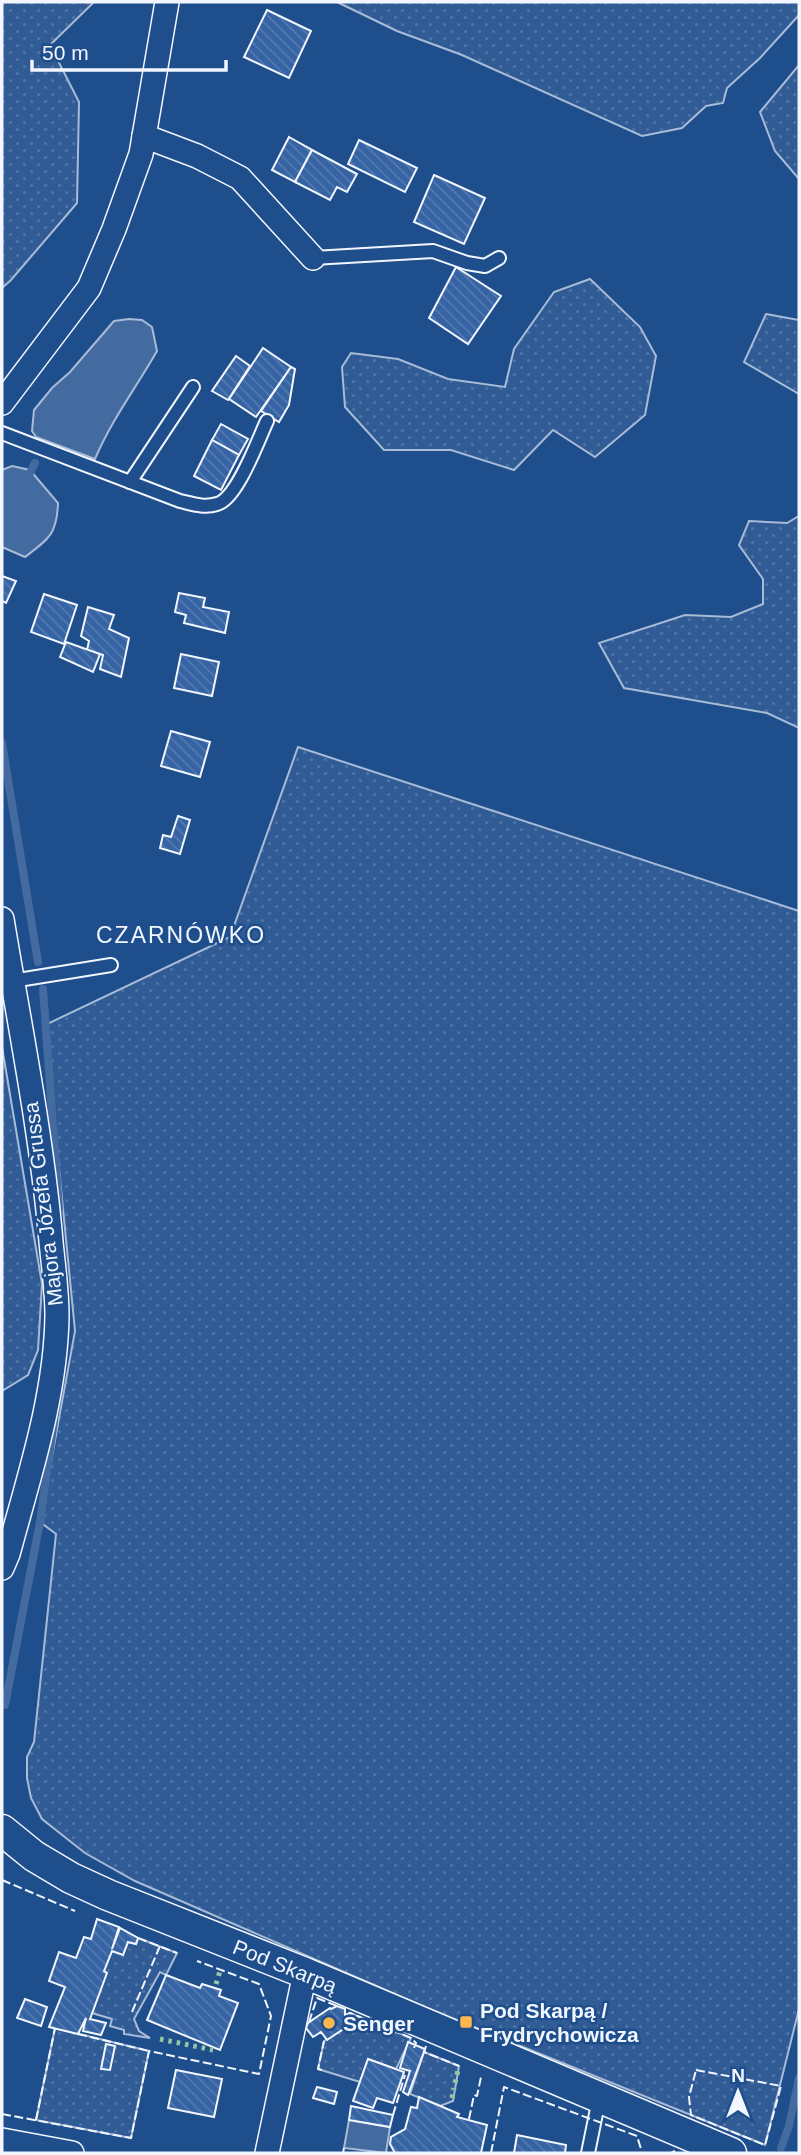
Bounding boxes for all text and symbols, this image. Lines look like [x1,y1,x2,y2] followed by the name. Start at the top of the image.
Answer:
[32,28,226,72] scale bar
[42,41,89,64] text: 50 m
[96,922,266,948] district label: CZARNÓWKO
[19,1100,67,1307] street label: Majora Józefa Grussa
[230,1935,340,1997] street label: Pod Skarpą
[480,1999,639,2046] place label: Pod Skarpą / Frydrychowicza
[343,2012,414,2035] place label: Senger
[458,2014,474,2030] marker: Pod Skarpą / Frydrychowicza
[321,2015,337,2031] marker: Senger
[703,2057,773,2127] north arrow
[731,2065,745,2086] text: N

